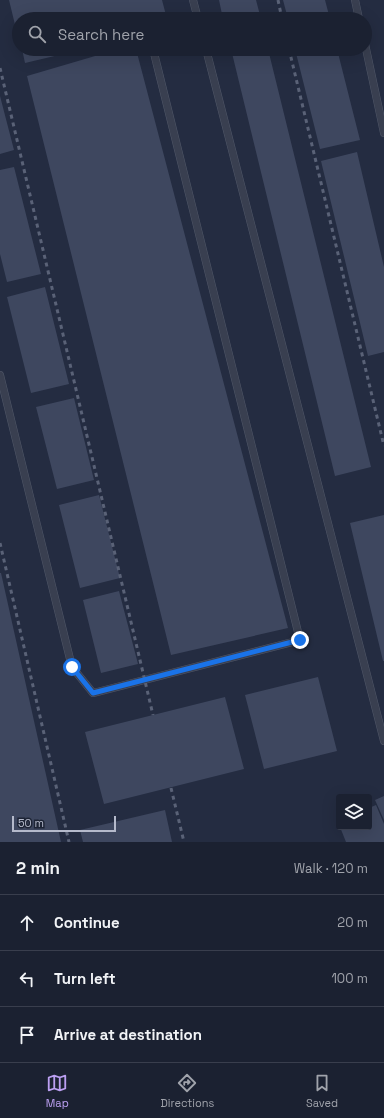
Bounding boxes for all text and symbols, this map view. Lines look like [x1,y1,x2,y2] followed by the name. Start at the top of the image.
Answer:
[12,12,372,56] search box
[26,23,48,45] icon: search
[58,25,144,44] text: Search here
[291,631,309,649] route end
[63,658,81,676] route start
[336,794,372,830] map controls
[336,794,372,830] button: layers
[12,814,116,833] scale bar
[18,816,44,830] text: 50 m
[16,857,60,879] text: 2 min
[294,860,368,877] text: Walk · 120 m
[16,912,38,934] icon: ahead
[54,913,120,932] text: Continue
[337,914,368,931] text: 20 m
[16,968,38,990] icon: left
[54,969,116,988] text: Turn left
[331,970,368,987] text: 100 m
[16,1024,38,1046] icon: arrive
[54,1025,202,1044] text: Arrive at destination
[46,1072,69,1110] tab: Map
[160,1072,214,1110] tab: Directions
[306,1072,338,1110] tab: Saved

